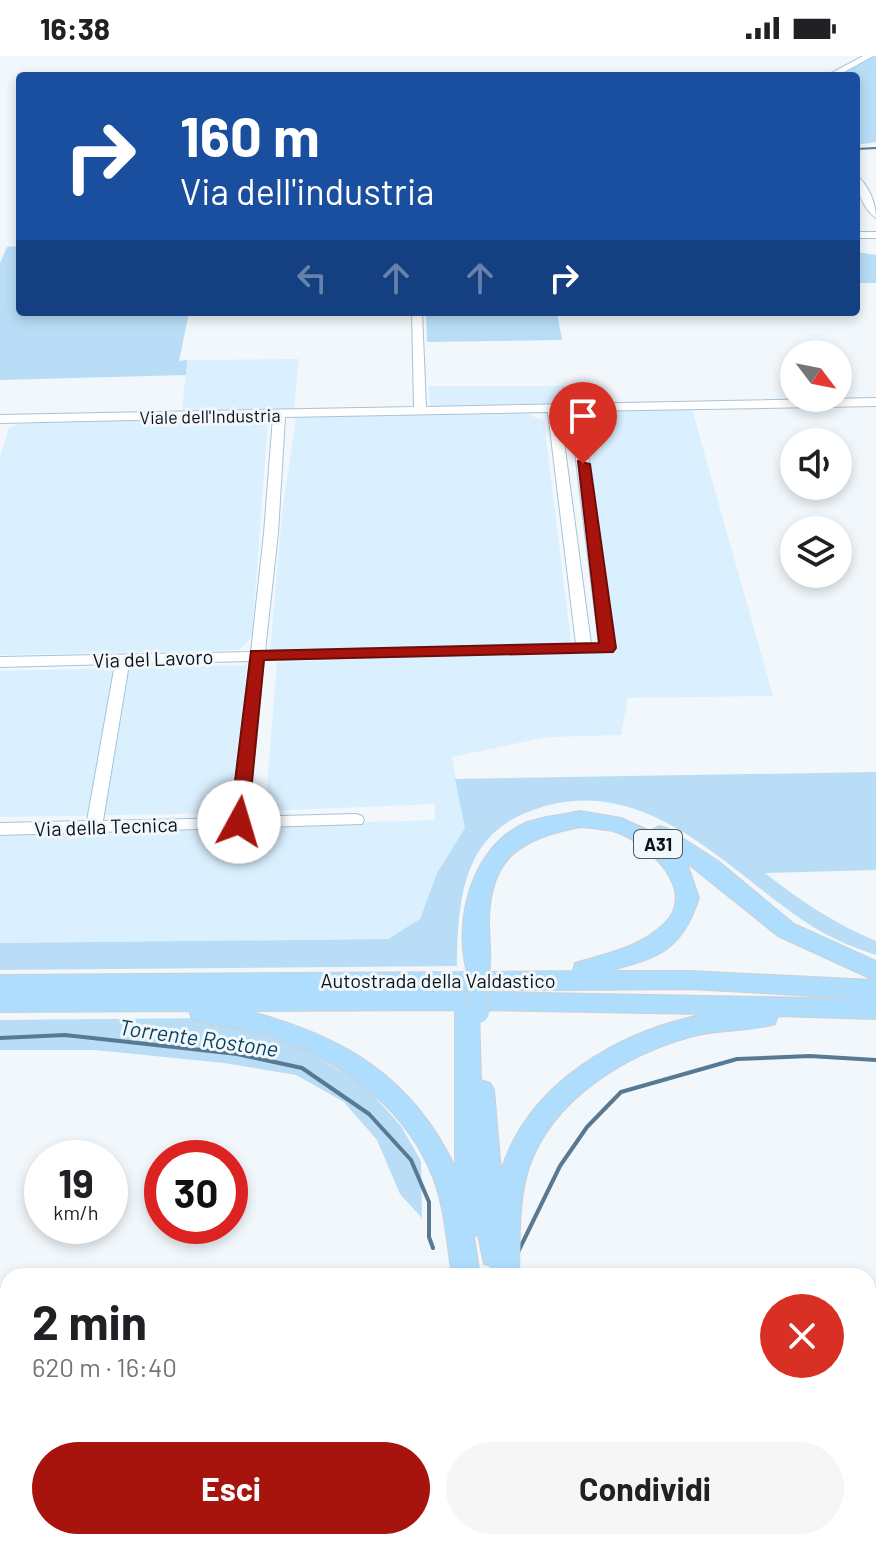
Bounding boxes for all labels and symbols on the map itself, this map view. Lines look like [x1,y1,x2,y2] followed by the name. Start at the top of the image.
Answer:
[780,340,852,412] north arrow
[549,382,617,464] pin
[139,404,281,428] street label: Viale dell'Industria
[92,644,214,672] street label: Via del Lavoro
[197,780,281,864] position arrow
[34,812,178,840] street label: Via della Tecnica
[634,830,682,858] road number: A31
[320,968,556,992] street label: Autostrada della Valdastico
[118,1013,280,1061] water label: Torrente Rostone
[144,1140,248,1244] speed limit sign: 30

